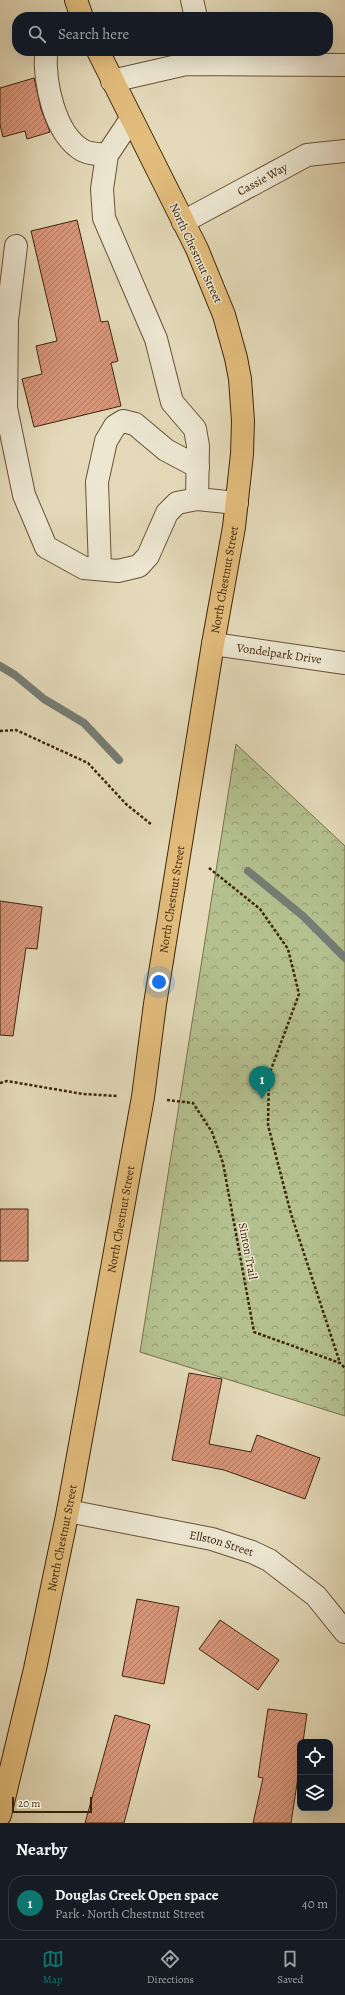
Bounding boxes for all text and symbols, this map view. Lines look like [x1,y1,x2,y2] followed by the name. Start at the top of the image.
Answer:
[12,12,333,56] search box
[26,23,48,45] icon: search
[58,24,129,44] text: Search here
[234,159,291,199] street label: Cassie Way
[166,200,226,306] street label: North Chestnut Street
[207,525,242,635] street label: North Chestnut Street
[235,639,323,668] street label: Vondelpark Drive
[155,844,188,954] street label: North Chestnut Street
[149,972,169,992] your location
[249,1066,275,1099] pin: 1
[103,1164,138,1274] street label: North Chestnut Street
[235,1221,261,1281] street label: Sinton Trail
[43,1483,81,1593] street label: North Chestnut Street
[188,1527,256,1560] street label: Ellston Street
[297,1739,333,1811] map controls
[297,1739,333,1775] button: locate
[297,1775,333,1811] button: layers
[12,1795,92,1814] scale bar
[18,1796,40,1811] text: 20 m
[16,1838,67,1861] text: Nearby
[55,1885,219,1905] text: Douglas Creek Open space
[28,1895,32,1912] text: 1
[302,1895,328,1912] text: 40 m
[55,1905,205,1922] text: Park · North Chestnut Street
[42,1948,64,1987] tab: Map
[147,1948,194,1987] tab: Directions
[277,1948,303,1987] tab: Saved

